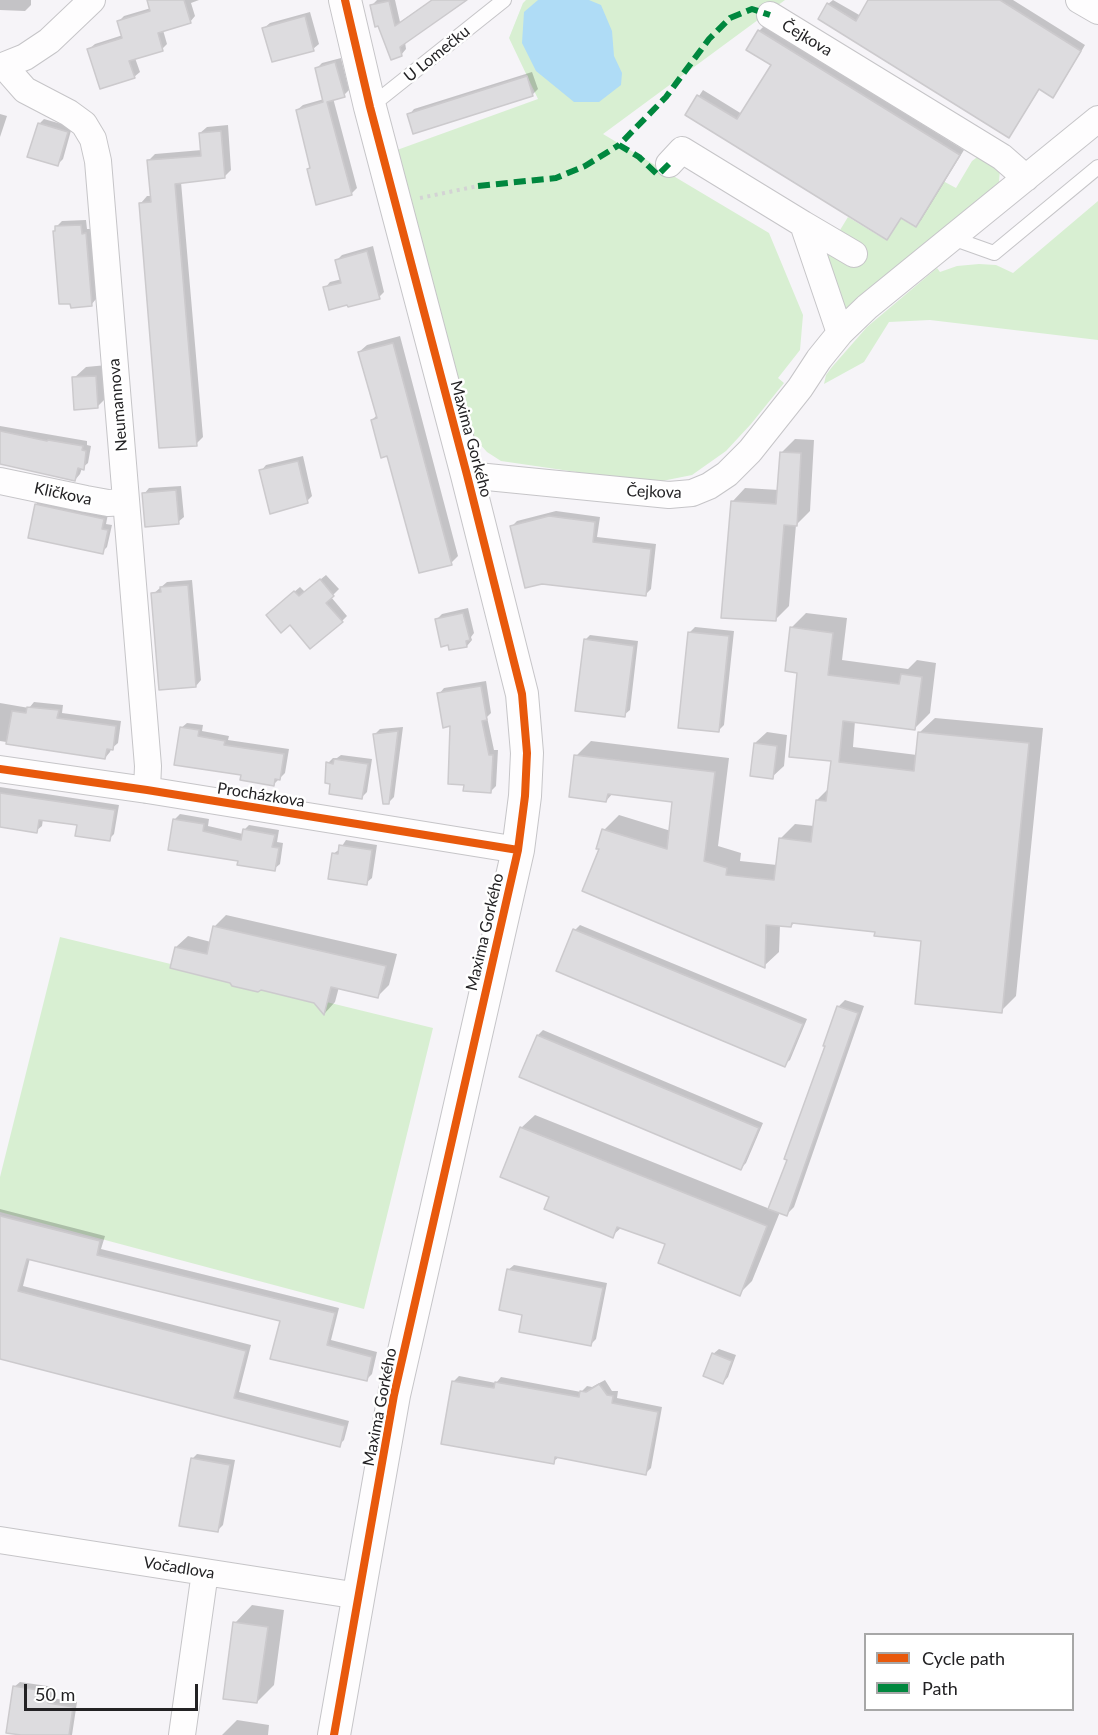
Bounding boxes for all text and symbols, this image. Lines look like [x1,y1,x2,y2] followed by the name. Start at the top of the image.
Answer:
[778,16,836,60] street label: Čejkova
[400,22,474,86] street label: U Lomečku
[104,358,132,452] street label: Neumannova
[446,378,496,500] street label: Maxima Gorkého
[32,479,94,509] street label: Kličkova
[626,481,682,503] street label: Čejkova
[216,779,306,811] street label: Procházkova
[462,871,508,993] street label: Maxima Gorkého
[359,1346,401,1468] street label: Maxima Gorkého
[142,1553,216,1583] street label: Vočadlova
[864,1633,1074,1711] legend
[922,1647,1005,1669] text: Cycle path
[27,1672,201,1710] scale bar
[922,1677,958,1699] text: Path
[35,1683,75,1705] text: 50 m

